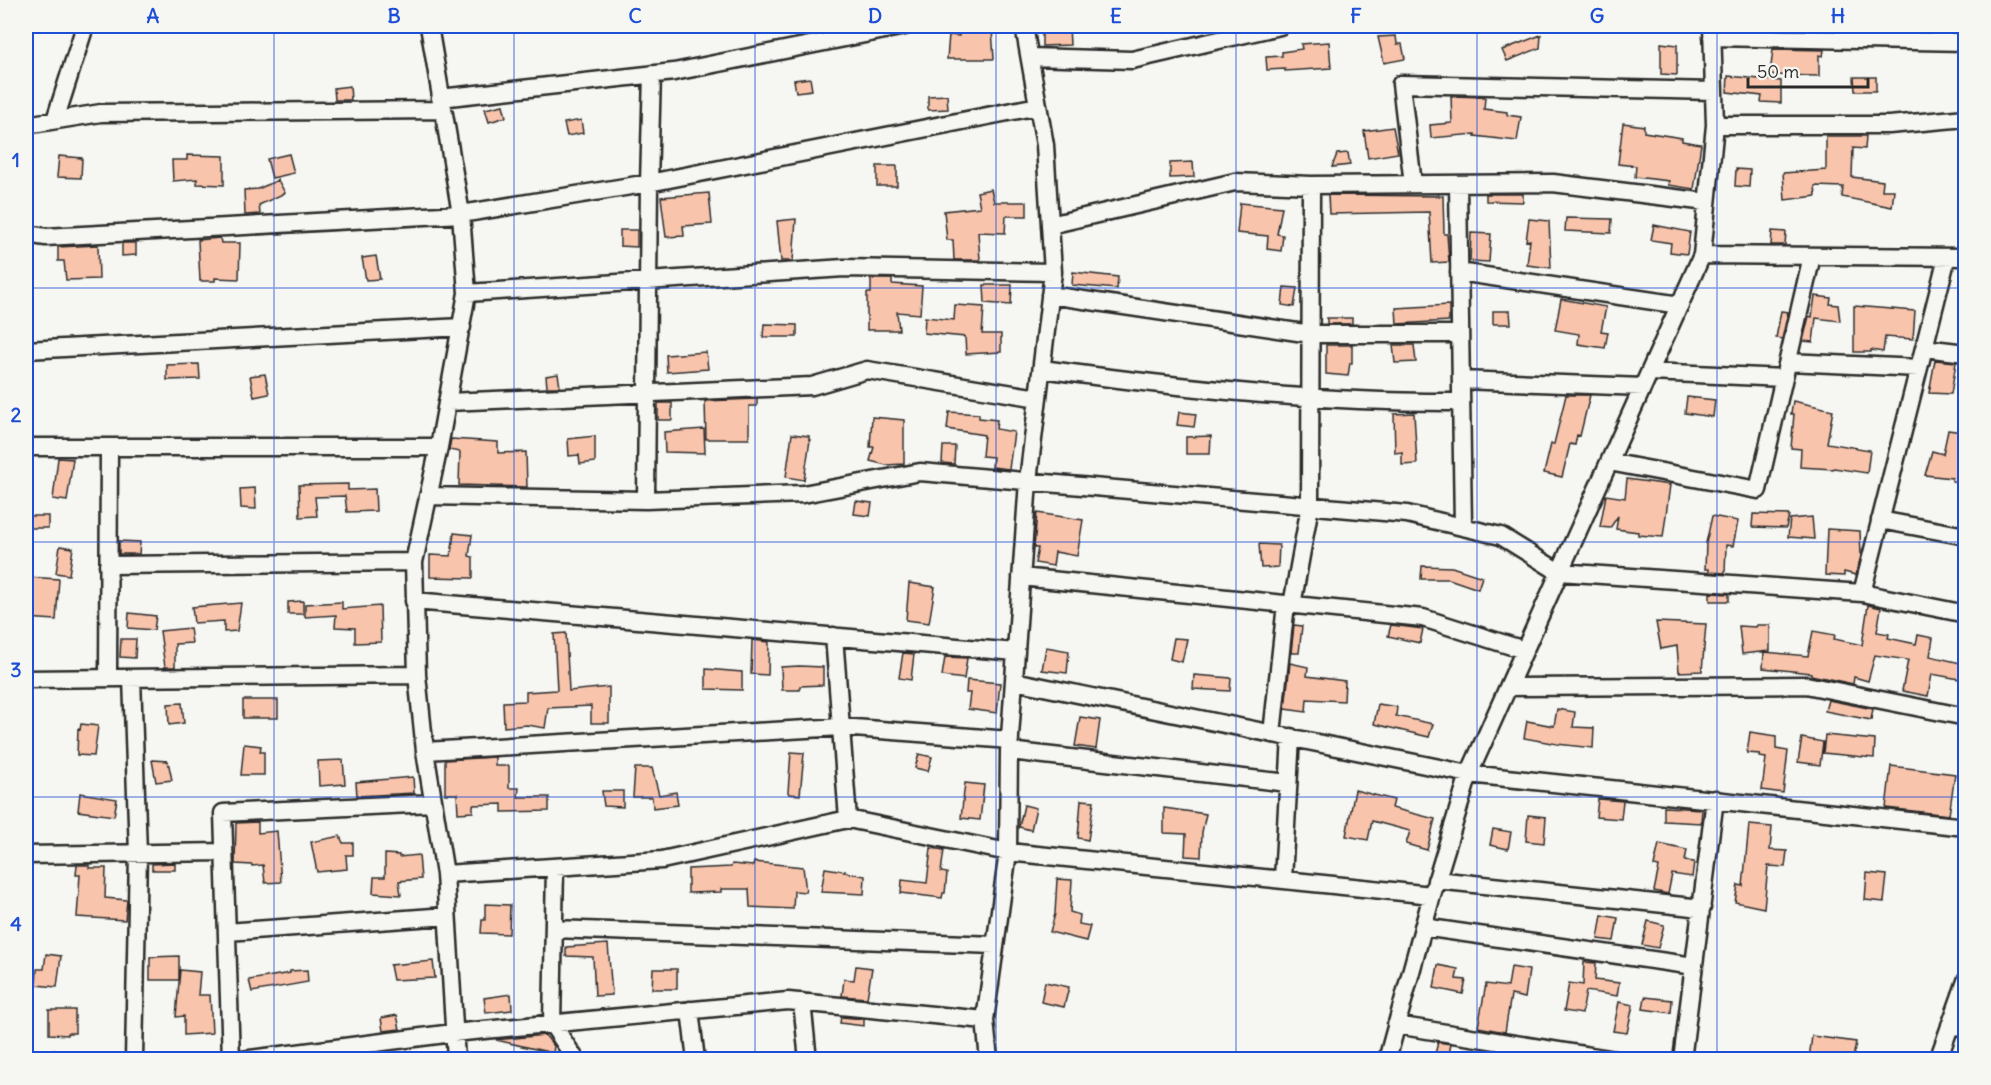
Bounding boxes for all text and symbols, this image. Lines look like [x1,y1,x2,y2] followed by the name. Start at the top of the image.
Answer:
[147,3,160,28] text: A
[387,3,401,28] text: B
[628,3,642,28] text: C
[868,3,882,28] text: D
[1110,3,1122,28] text: E
[1350,3,1362,28] text: F
[1590,3,1604,28] text: G
[1831,3,1845,28] text: H
[1748,51,1868,89] scale bar
[1757,60,1799,83] text: 50 m
[12,147,20,172] text: 1
[11,402,22,427] text: 2
[10,657,22,682] text: 3
[10,911,22,936] text: 4

